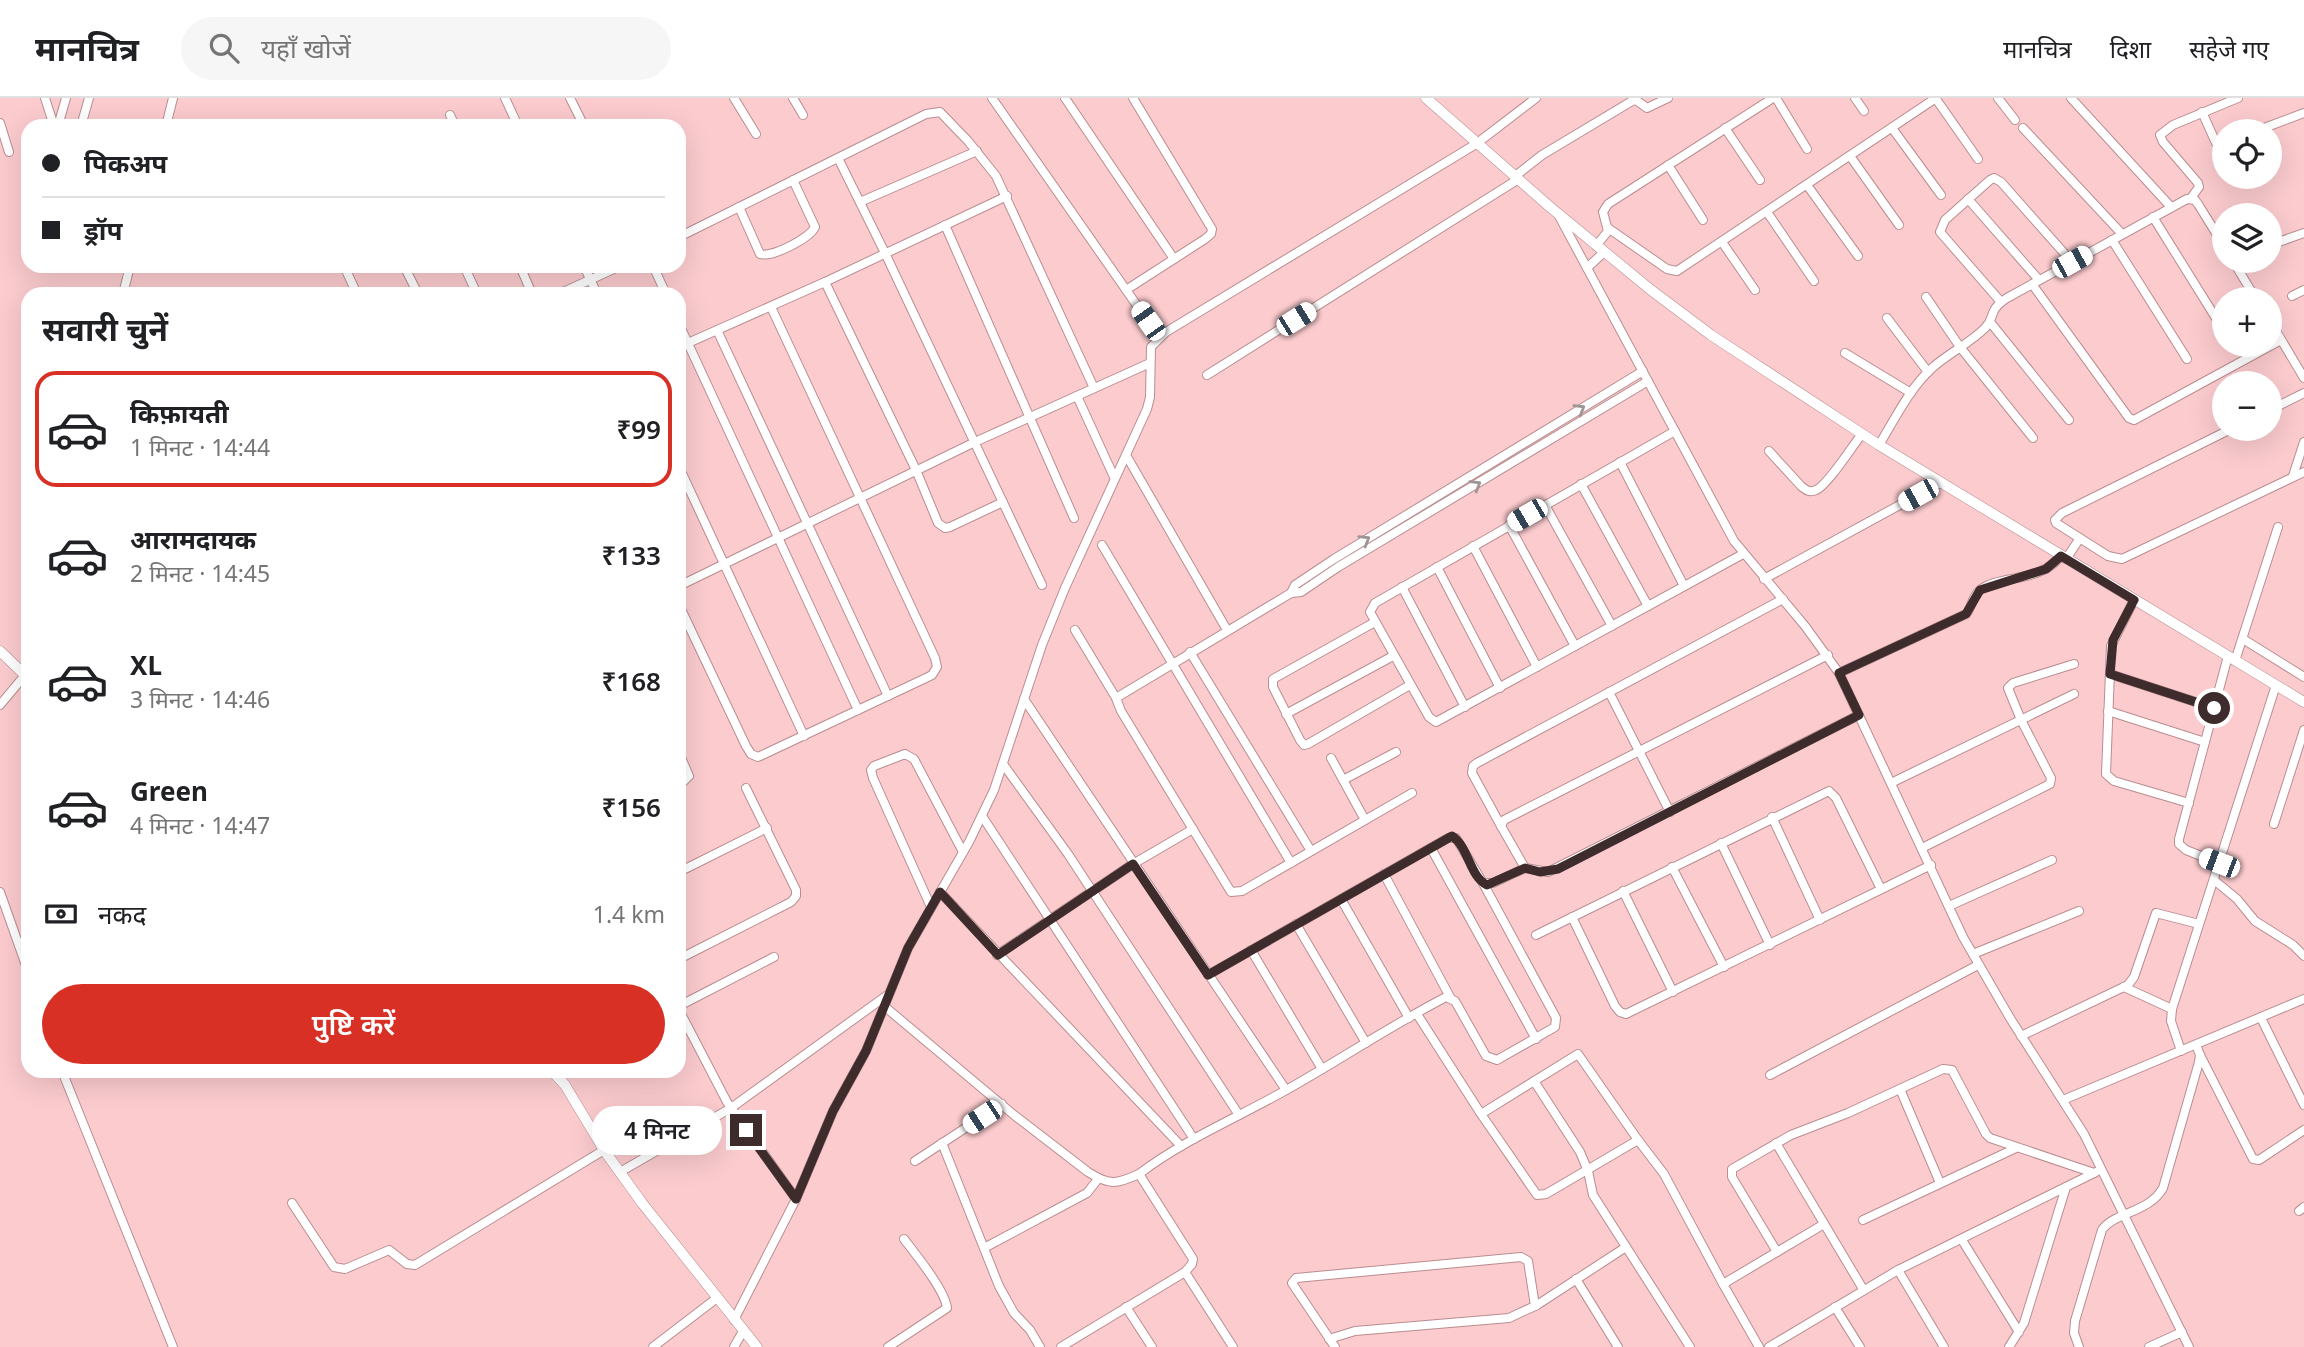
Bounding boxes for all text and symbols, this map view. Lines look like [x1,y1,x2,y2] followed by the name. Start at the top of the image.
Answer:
[181,17,671,80] search box
[35,26,139,71] text: मानचित्र
[205,29,243,67] icon: search
[261,30,351,66] text: यहाँ खोजें
[2003,32,2072,65] text: मानचित्र
[2110,32,2151,65] text: दिशा
[2189,32,2269,65] text: सहेजे गए
[2212,119,2282,441] map controls
[2212,119,2282,189] button: locate
[84,145,167,181] text: पिकअप
[2212,203,2282,273] button: layers
[84,212,122,248] text: ड्रॉप
[2049,243,2096,281] car
[2212,287,2282,357] button: +
[1128,298,1169,344] car
[1273,299,1320,339] car
[42,307,168,350] text: सवारी चुनें
[2212,371,2282,441] button: −
[130,395,229,431] text: किफ़ायती
[46,398,109,461] icon: car
[1573,404,1586,417] one-way arrow
[616,411,661,447] text: ₹99
[130,431,270,463] text: 1 मिनट · 14:44
[1895,476,1942,514] car
[1469,481,1482,494] one-way arrow
[1504,495,1551,535] car
[130,521,256,557] text: आरामदायक
[46,524,109,587] icon: car
[1358,535,1371,548] one-way arrow
[602,537,661,573] text: ₹133
[130,557,270,589] text: 2 मिनट · 14:45
[130,647,162,683] text: XL
[46,650,109,713] icon: car
[602,663,661,699] text: ₹168
[130,683,270,715] text: 3 मिनट · 14:46
[2198,692,2230,724] route start
[130,773,208,809] text: Green
[46,776,109,839] icon: car
[602,789,661,825] text: ₹156
[130,809,270,841] text: 4 मिनट · 14:47
[2196,846,2243,880] car
[42,895,80,933] icon: cash
[98,896,146,932] text: नकद
[593,898,665,930] text: 1.4 km
[42,984,665,1064] button: पुष्टि करें
[959,1097,1006,1137] car
[592,1105,722,1154] callout: 4 मिनट
[624,1114,690,1146] text: 4 मिनट
[730,1114,762,1146] route end

